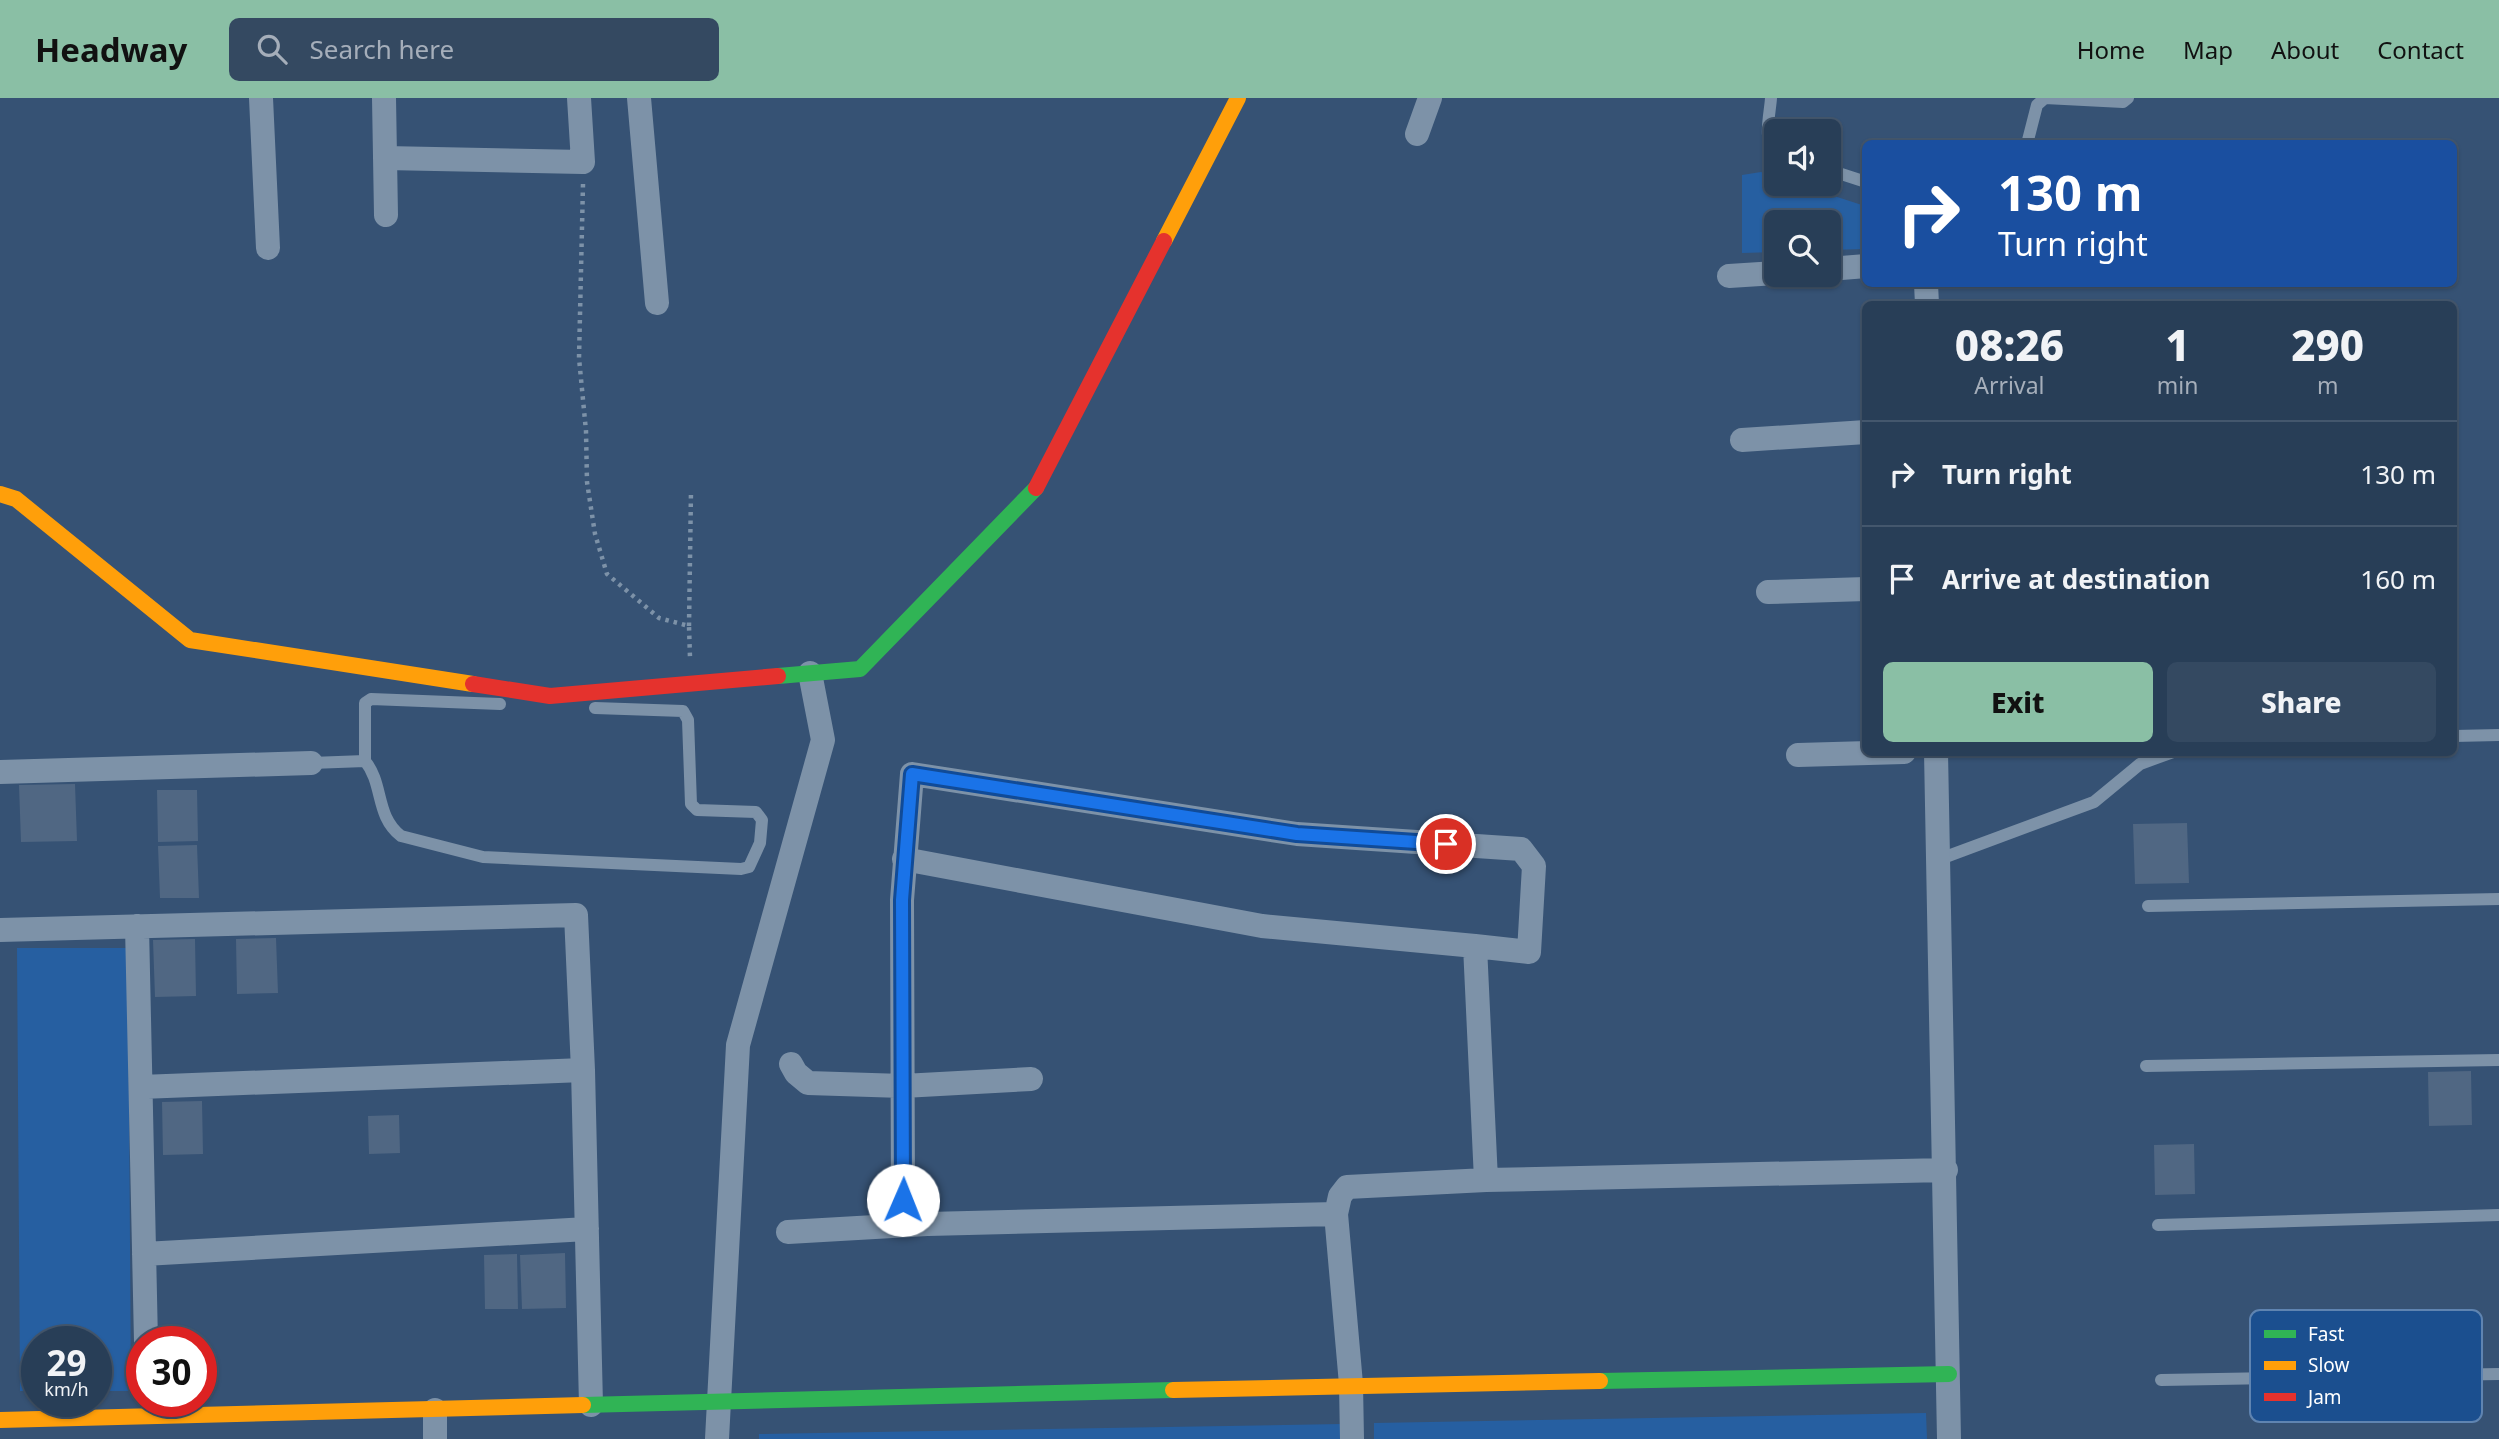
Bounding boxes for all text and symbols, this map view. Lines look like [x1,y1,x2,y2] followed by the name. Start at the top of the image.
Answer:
[229,18,719,81] search box
[35,27,187,72] text: Headway
[253,30,291,68] icon: search
[309,31,454,67] text: Search here
[2077,33,2145,66] text: Home
[2183,33,2233,66] text: Map
[2271,33,2339,66] text: About
[2377,33,2464,66] text: Contact
[1764,119,1841,287] map controls
[1764,119,1841,196] button: sound
[1998,159,2143,225] text: 130 m
[1883,168,1974,259] icon: right
[1764,210,1841,287] button: search
[1998,222,2148,265] text: Turn right
[1955,316,2064,373] text: 08:26
[2165,316,2190,373] text: 1
[2291,316,2364,373] text: 290
[1974,369,2044,401] text: Arrival
[2157,369,2198,401] text: min
[2317,369,2338,401] text: m
[1883,455,1921,493] icon: right
[1942,456,2072,492] text: Turn right
[2360,456,2436,492] text: 130 m
[1883,560,1921,598] icon: arrive
[1942,561,2211,597] text: Arrive at destination
[2360,561,2436,597] text: 160 m
[1883,662,2153,742] button: Exit
[2167,662,2436,742] button: Share
[1416,814,1476,874] pin
[1427,825,1465,863] icon: arrive
[866,1163,940,1237] position arrow
[2250,1310,2482,1422] legend
[2308,1321,2345,1347] text: Fast
[126,1326,217,1417] speed limit sign: 30
[46,1339,87,1386] text: 29
[2308,1352,2349,1378] text: Slow
[44,1377,89,1401] text: km/h
[2306,1384,2342,1410] text: Jam

